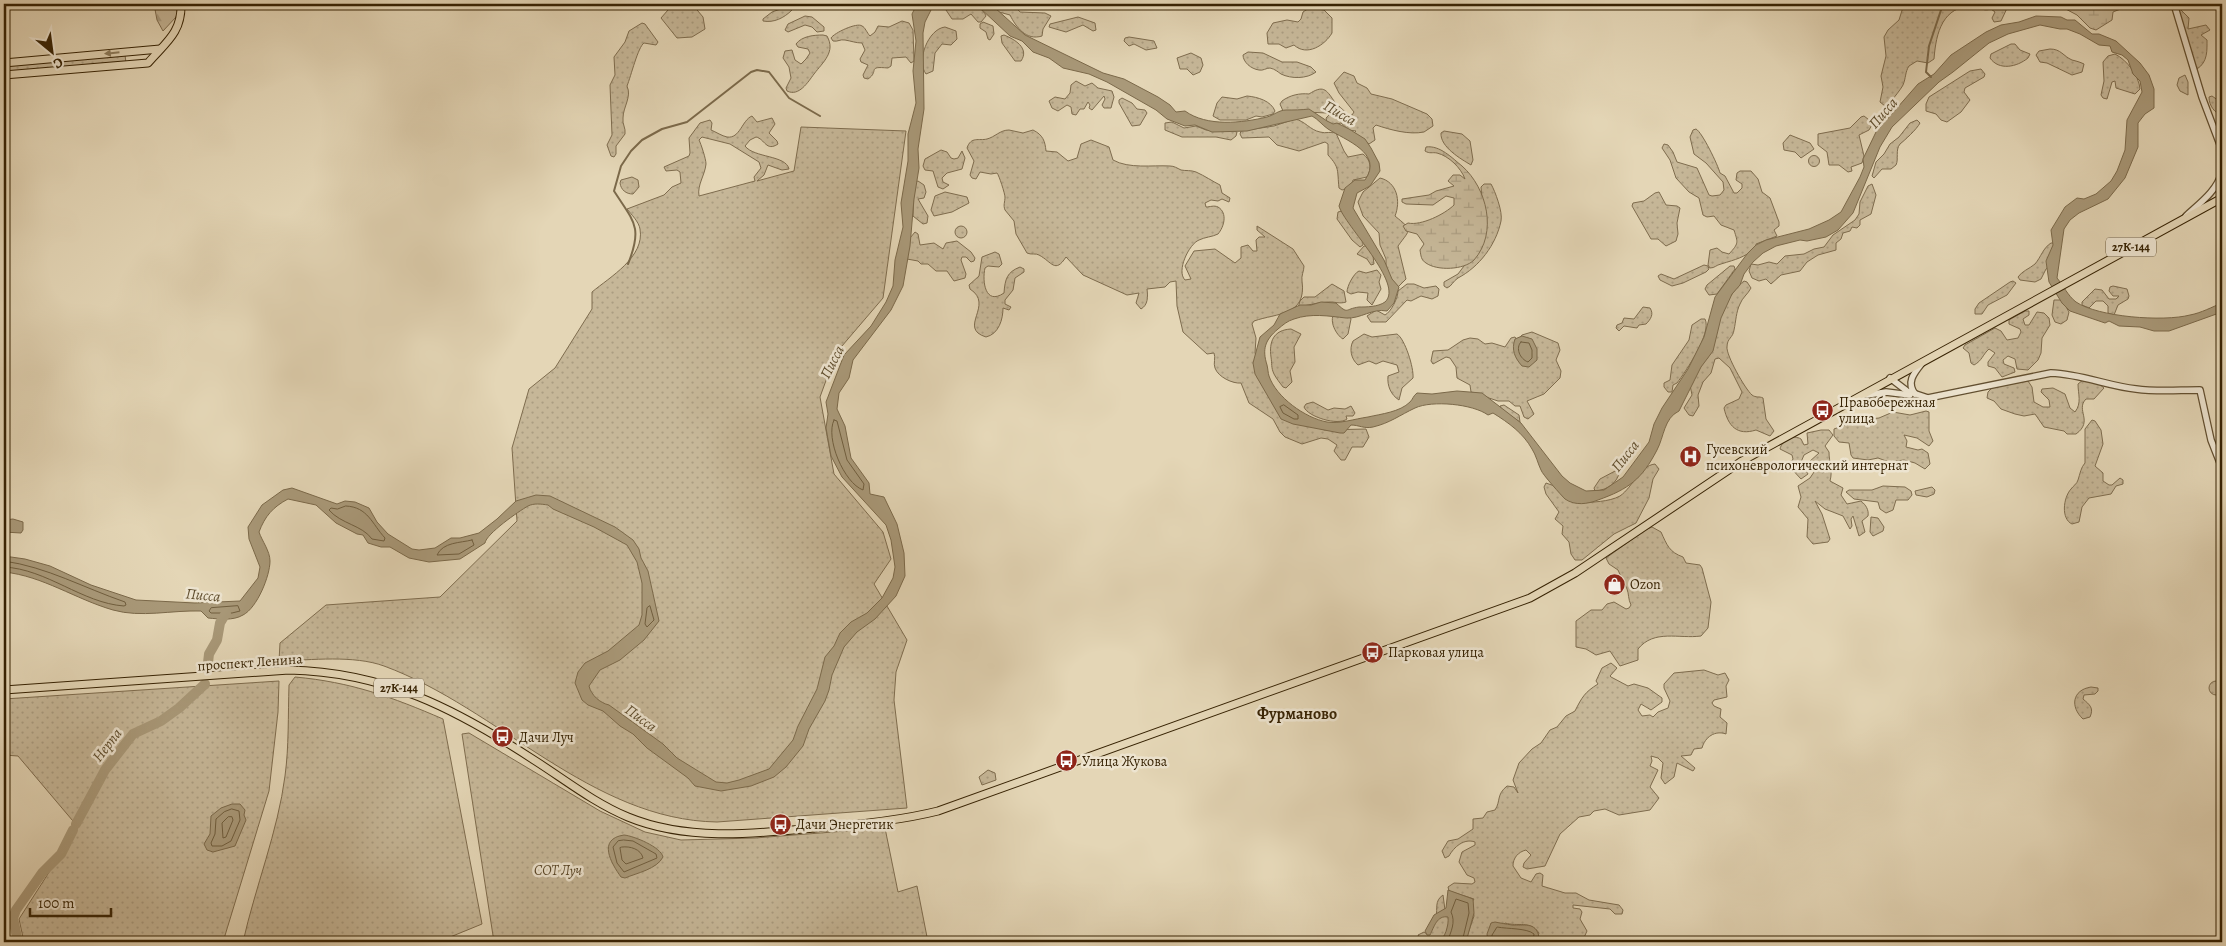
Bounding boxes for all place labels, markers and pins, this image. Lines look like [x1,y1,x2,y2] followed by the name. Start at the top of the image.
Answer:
[1838,393,1936,428] place label: Правобережная улица
[1811,398,1835,422] bus stop icon: Правобережная улица
[1706,440,1908,475] place label: Гусевский психоневрологический интернат
[1678,445,1702,469] hospital icon: Гусевский психоневрологический интернат
[1602,572,1626,596] shop icon: Ozon
[1630,575,1661,594] place label: Ozon
[1360,640,1384,664] bus stop icon: Парковая улица
[1388,643,1484,662] place label: Парковая улица
[491,725,515,749] bus stop icon: Дачи Луч
[519,728,574,747] place label: Дачи Луч
[1054,749,1078,773] bus stop icon: Улица Жукова
[1082,752,1168,771] place label: Улица Жукова
[768,812,792,836] bus stop icon: Дачи Энергетик
[796,815,894,834] place label: Дачи Энергетик

